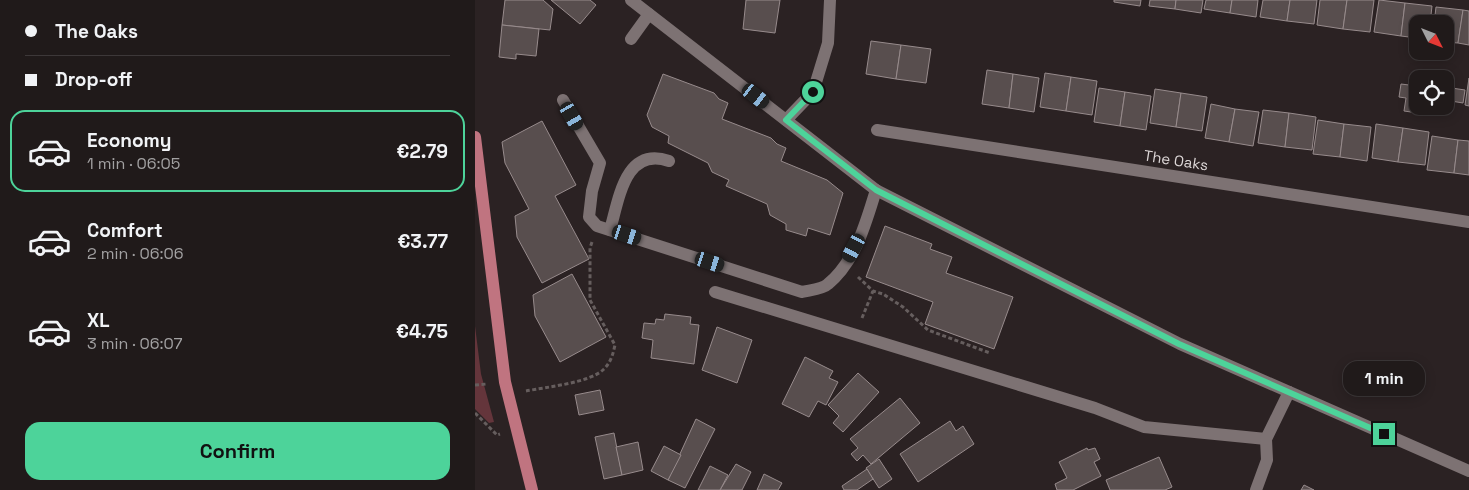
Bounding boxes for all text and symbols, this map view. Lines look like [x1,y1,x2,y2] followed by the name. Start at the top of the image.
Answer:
[1409,15,1454,60] north arrow
[1409,15,1454,115] map controls
[55,19,138,44] text: The Oaks
[55,67,133,92] text: Drop-off
[1409,70,1454,115] button: locate
[739,81,772,111] car
[802,81,824,103] route start
[558,99,585,133] car
[87,128,171,153] text: Economy
[27,129,72,174] icon: car
[397,139,448,164] text: €2.79
[1142,146,1210,174] street label: The Oaks
[87,153,180,174] text: 1 min · 06:05
[87,218,163,243] text: Comfort
[27,219,72,264] icon: car
[610,223,643,247] car
[397,229,448,254] text: €3.77
[840,231,867,265] car
[87,243,184,264] text: 2 min · 06:06
[693,250,726,274] car
[87,308,110,333] text: XL
[27,309,72,354] icon: car
[396,319,448,344] text: €4.75
[87,333,183,354] text: 3 min · 06:07
[1343,362,1425,396] callout: 1 min
[1364,368,1404,389] text: 1 min
[25,422,450,480] button: Confirm
[1373,423,1395,445] route end

